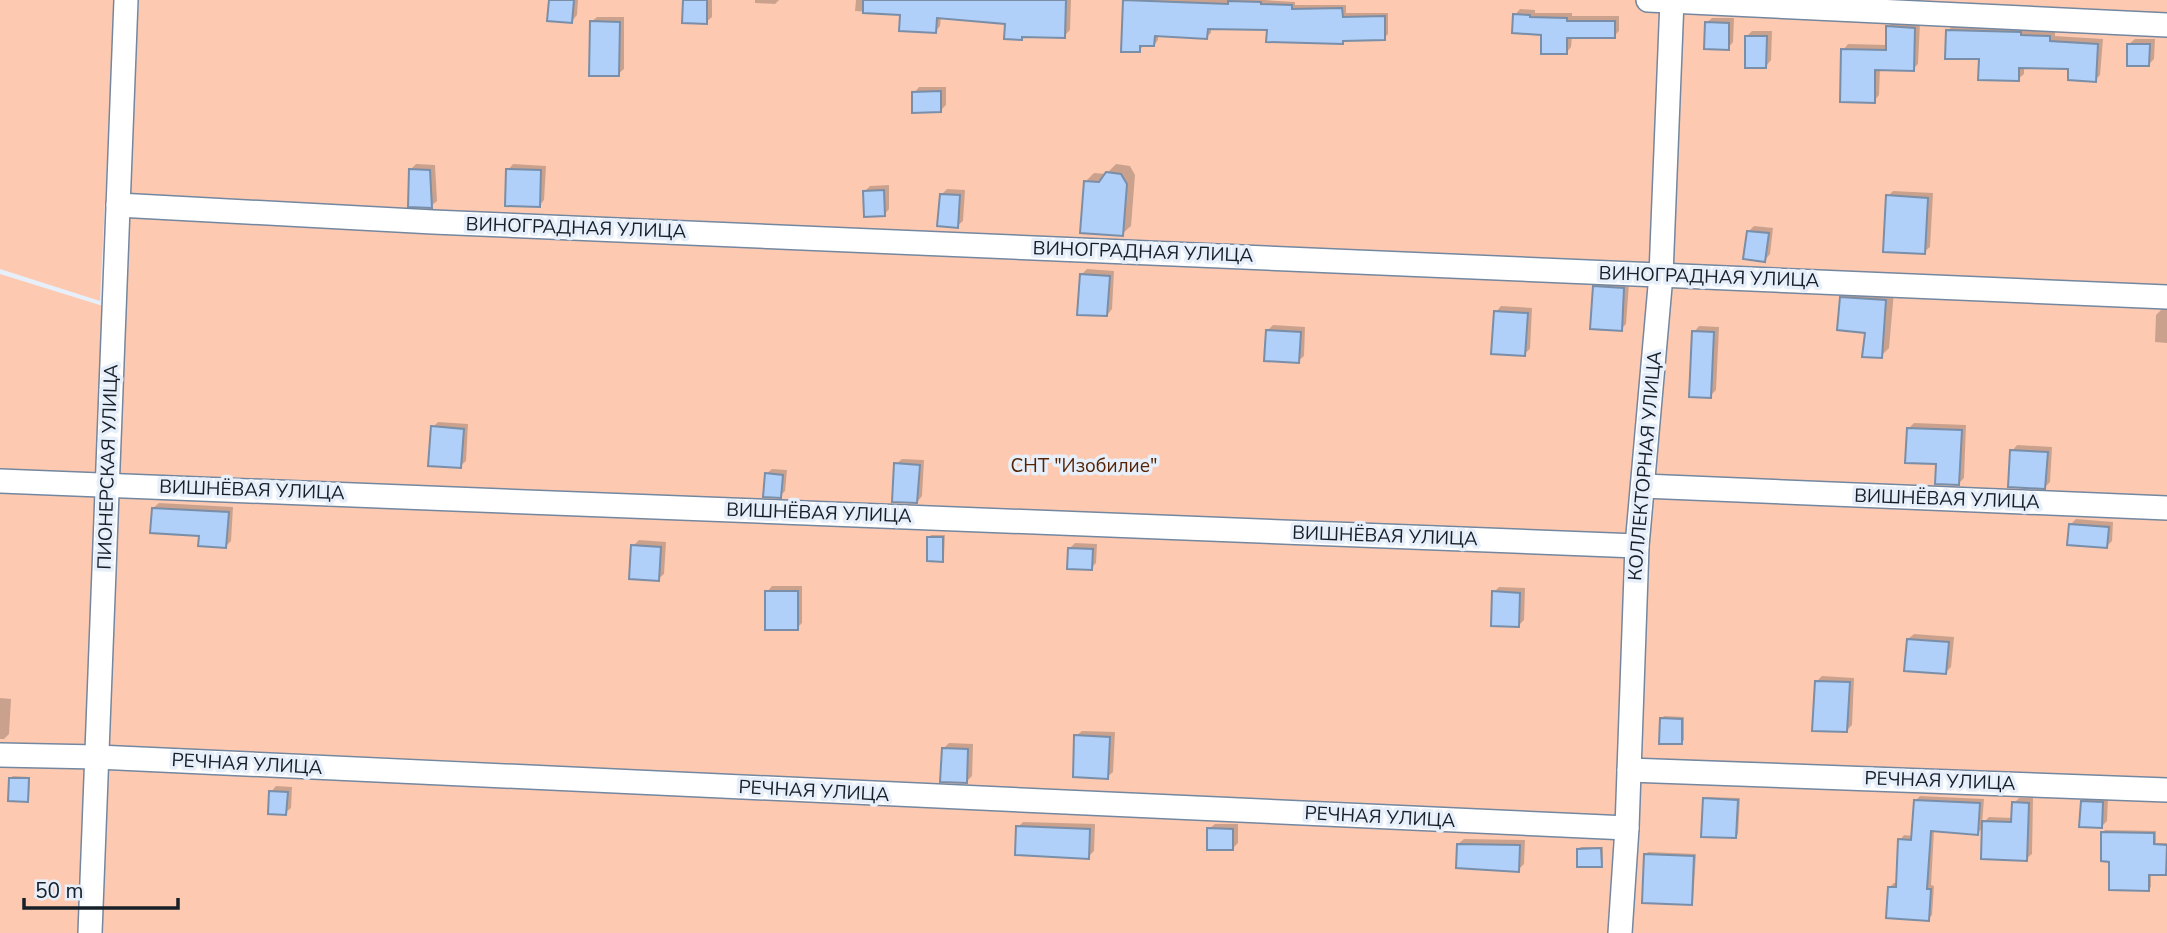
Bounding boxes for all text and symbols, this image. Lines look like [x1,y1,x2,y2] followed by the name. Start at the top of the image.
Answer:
[465,211,687,245] street label: ВИНОГРАДНАЯ УЛИЦА
[1032,235,1254,269] street label: ВИНОГРАДНАЯ УЛИЦА
[1598,260,1820,294] street label: ВИНОГРАДНАЯ УЛИЦА
[1622,350,1668,582] street label: КОЛЛЕКТОРНАЯ УЛИЦА
[91,364,125,570] street label: ПИОНЕРСКАЯ УЛИЦА
[1011,453,1157,479] park label: СНТ "Изобилие"
[159,474,345,506] street label: ВИШНЁВАЯ УЛИЦА
[1854,483,2040,515] street label: ВИШНЁВАЯ УЛИЦА
[726,497,912,529] street label: ВИШНЁВАЯ УЛИЦА
[1292,520,1478,552] street label: ВИШНЁВАЯ УЛИЦА
[171,747,323,781] street label: РЕЧНАЯ УЛИЦА
[1864,765,2016,797] street label: РЕЧНАЯ УЛИЦА
[738,774,890,808] street label: РЕЧНАЯ УЛИЦА
[1304,800,1456,834] street label: РЕЧНАЯ УЛИЦА
[24,866,178,910] scale bar
[35,877,84,905] text: 50 m

